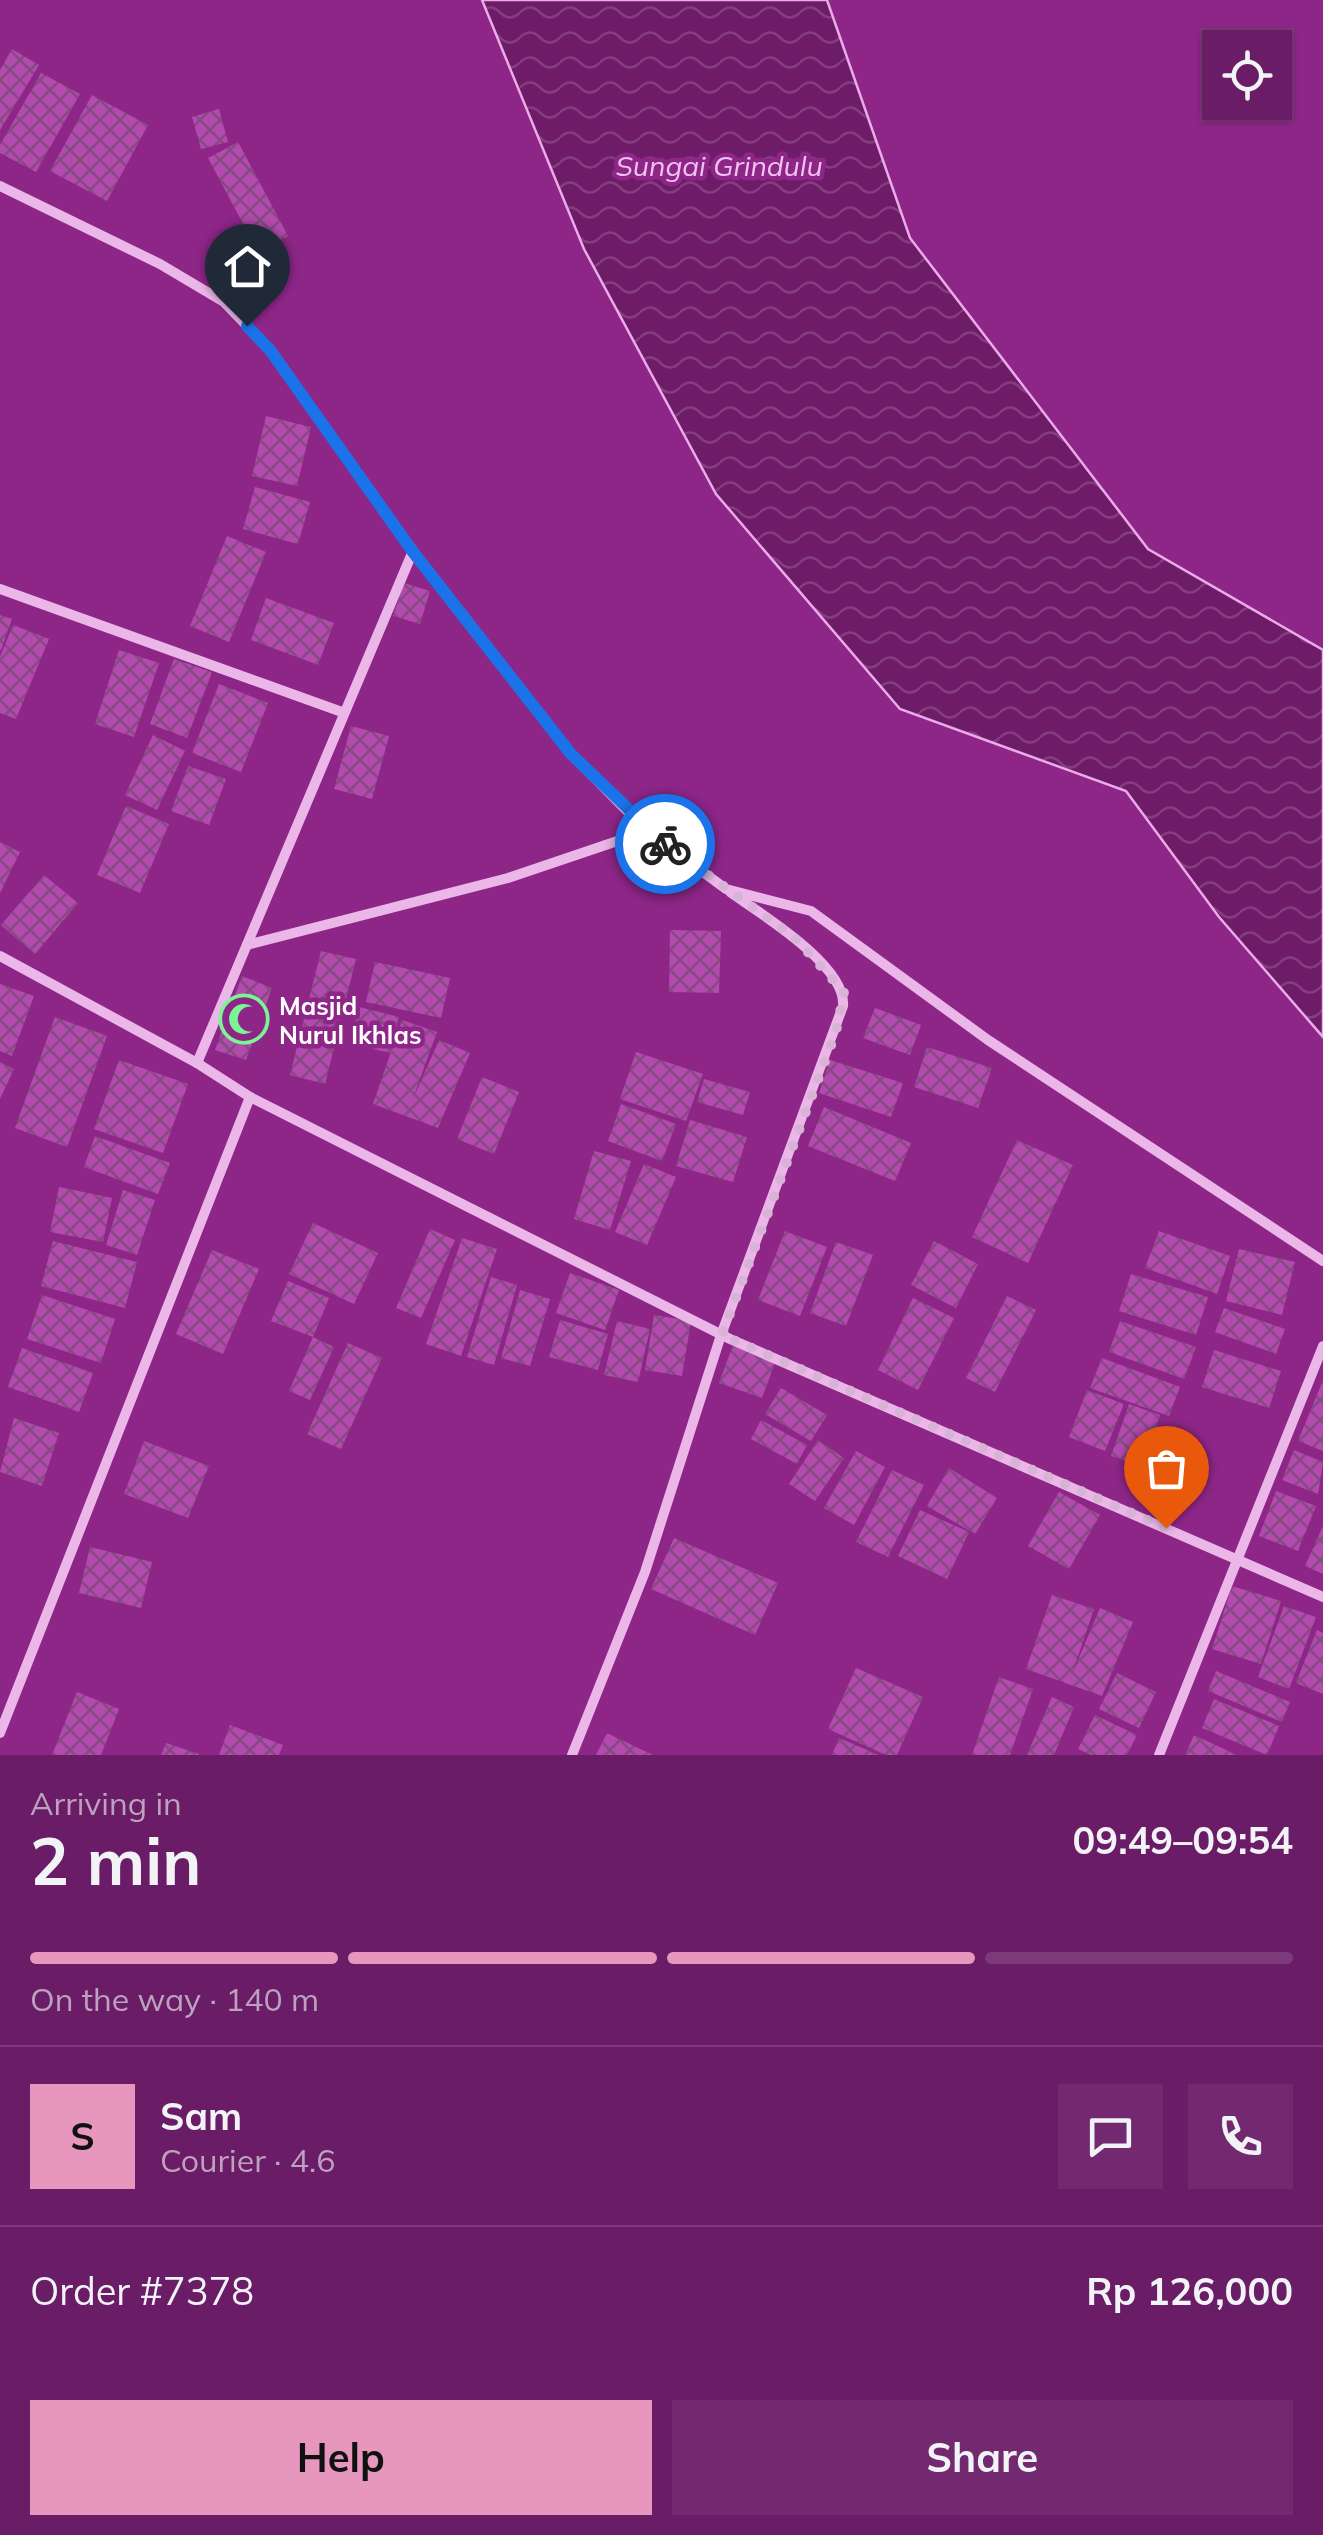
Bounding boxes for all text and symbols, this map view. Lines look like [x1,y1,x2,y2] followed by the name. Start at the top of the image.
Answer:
[1202,30,1292,120] map controls
[1202,30,1292,120] button: locate
[615,148,823,183] water label: Sungai Grindulu
[205,224,290,327] pin
[220,239,275,294] icon: home
[615,794,715,894] courier
[638,817,693,872] icon: bike
[279,990,421,1050] place label: Masjid Nurul Ikhlas
[218,993,270,1045] mosque icon: Masjid Nurul Ikhlas
[1124,1426,1209,1529] pin
[1139,1441,1194,1496] icon: bag
[30,1783,182,1823] text: Arriving in
[1073,1816,1293,1864] text: 09:49–09:54
[30,1820,201,1901] text: 2 min
[30,1979,319,2019] text: On the way · 140 m
[1058,2084,1163,2189] button: chat
[1188,2084,1293,2189] button: phone
[160,2092,242,2140] text: Sam
[70,2112,95,2160] text: S
[160,2140,336,2180] text: Courier · 4.6
[30,2267,254,2315] text: Order #7378
[1086,2267,1293,2315] text: Rp 126,000
[30,2400,652,2515] button: Help
[672,2400,1293,2515] button: Share

